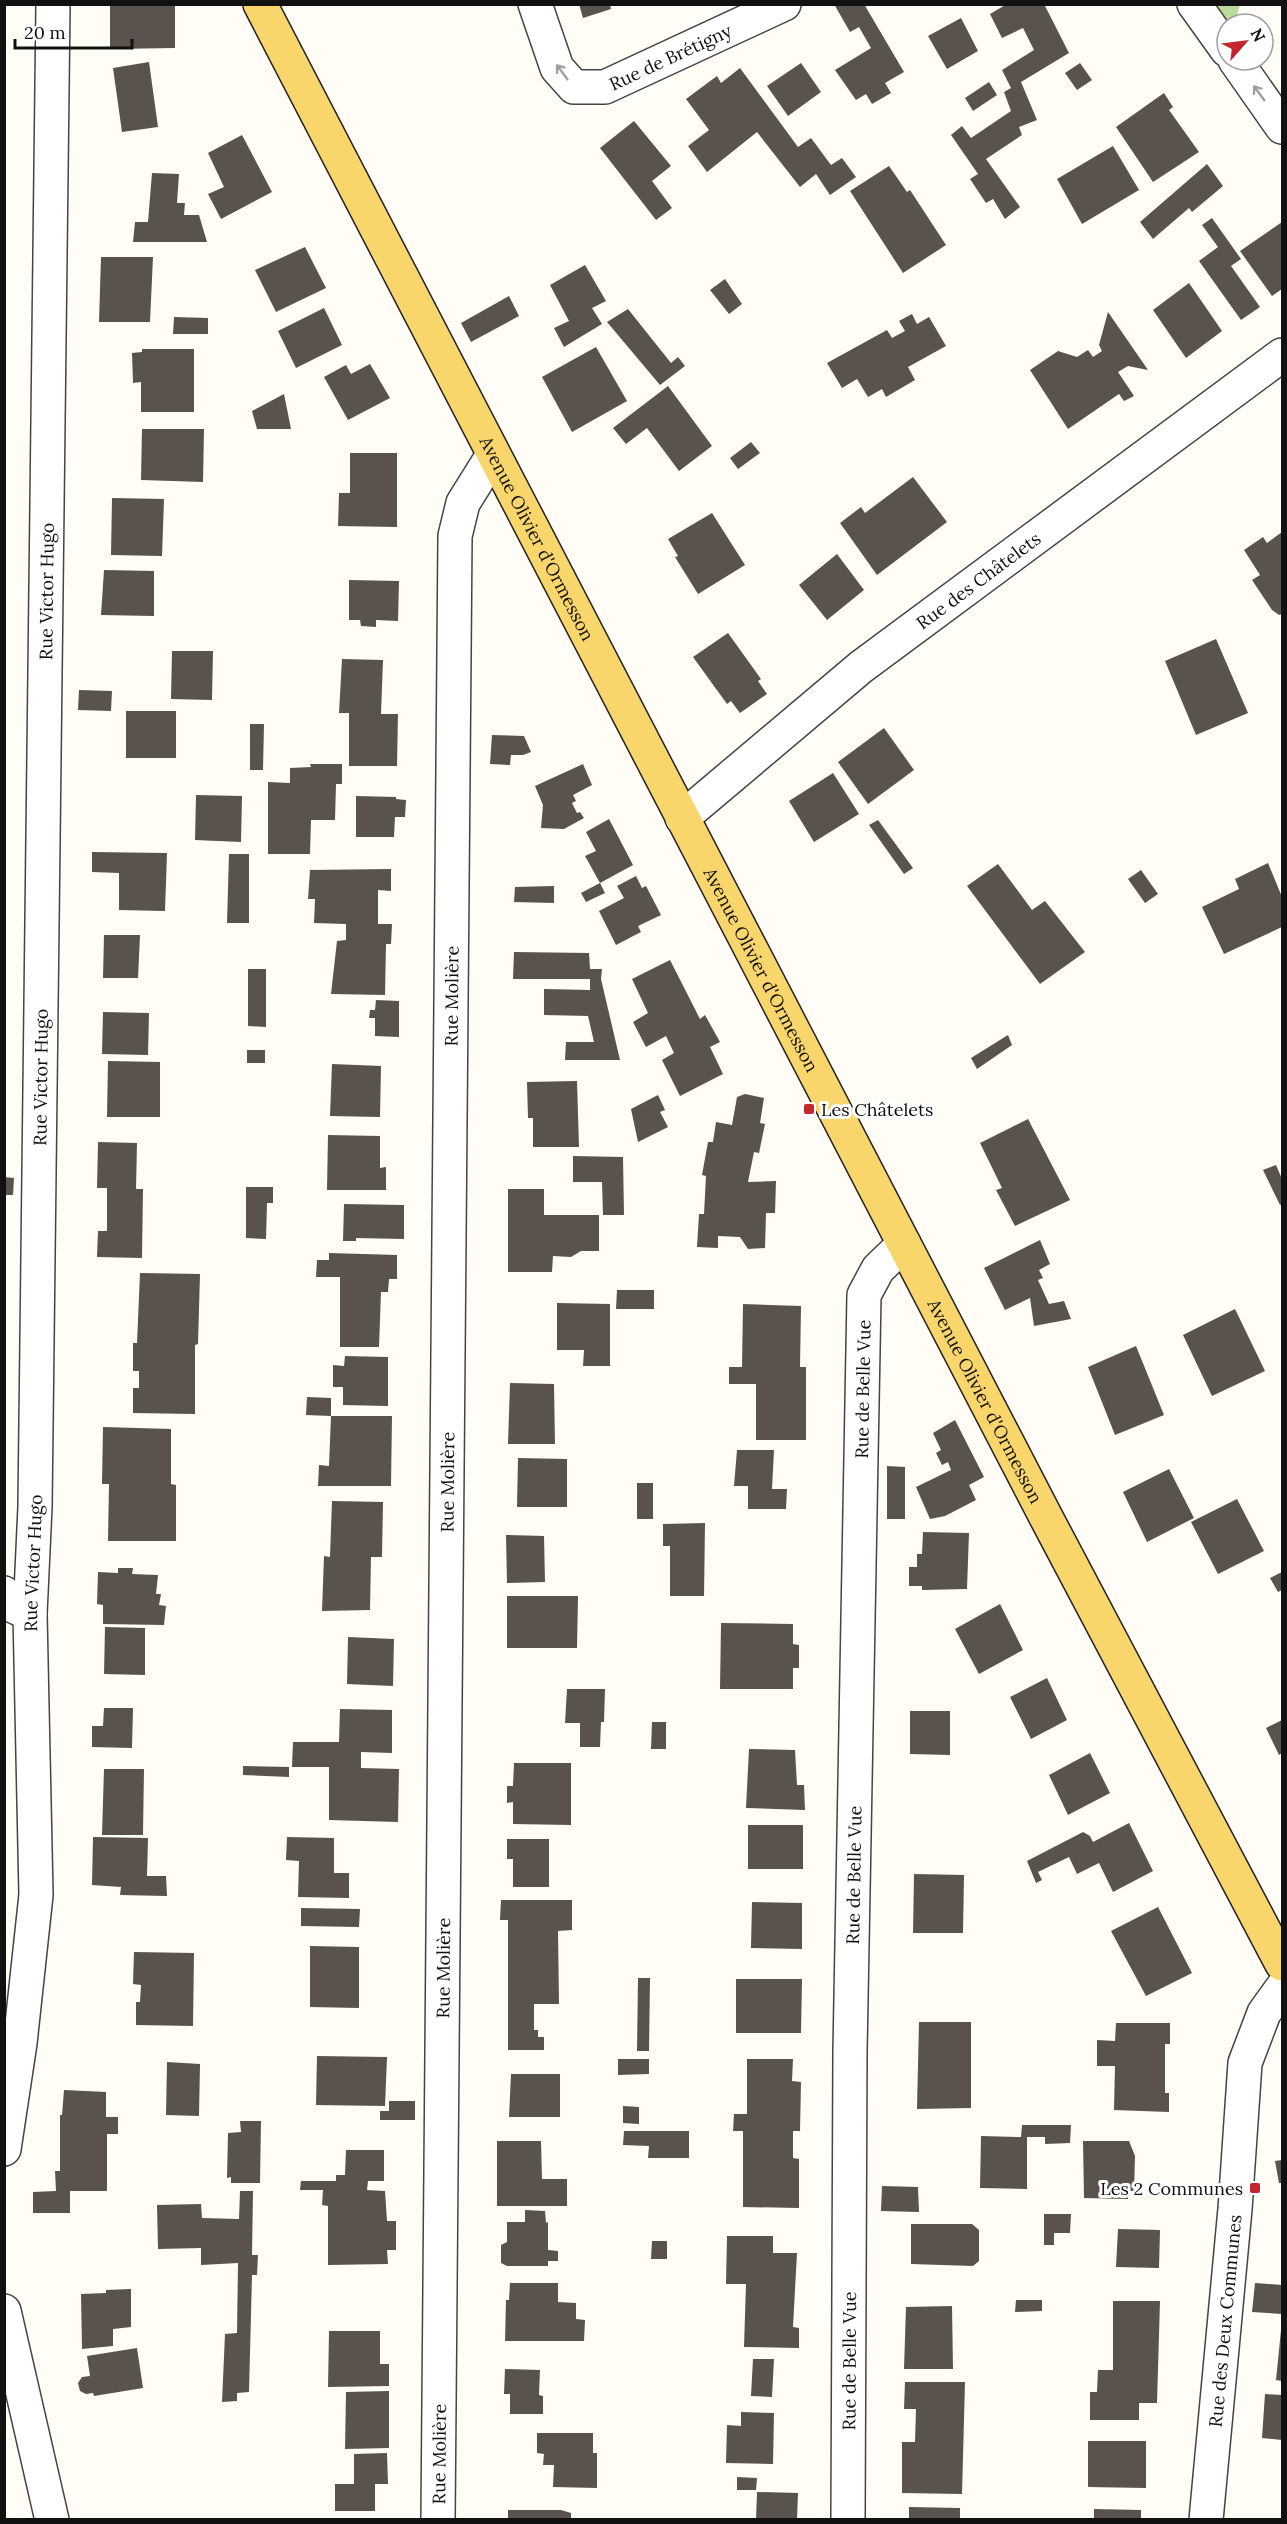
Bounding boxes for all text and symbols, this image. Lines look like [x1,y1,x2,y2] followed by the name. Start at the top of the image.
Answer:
[15,12,132,50] scale bar
[1215,12,1275,72] north arrow
[605,18,736,95] street label: Rue de Brétigny
[24,21,66,44] text: 20 m
[1247,25,1270,45] text: N
[556,65,568,81] one-way arrow
[1252,86,1265,102] one-way arrow
[474,431,600,644] street label: Avenue Olivier d'Ormesson
[34,522,58,660] street label: Rue Victor Hugo
[911,526,1045,634] street label: Rue des Châtelets
[698,863,824,1076] street label: Avenue Olivier d'Ormesson
[439,945,463,1046] street label: Rue Molière
[28,1008,52,1146] street label: Rue Victor Hugo
[821,1098,933,1121] place label: Les Châtelets
[802,1102,816,1116] marker: Les Châtelets
[923,1294,1048,1507] street label: Avenue Olivier d'Ormesson
[849,1319,875,1459] street label: Rue de Belle Vue
[435,1431,459,1532] street label: Rue Molière
[18,1494,47,1632] street label: Rue Victor Hugo
[840,1805,866,1945] street label: Rue de Belle Vue
[431,1917,455,2018] street label: Rue Molière
[1100,2177,1243,2200] place label: Les 2 Communes
[1248,2181,1262,2195] marker: Les 2 Communes
[1203,2214,1246,2428] street label: Rue des Deux Communes
[837,2291,860,2431] street label: Rue de Belle Vue
[427,2403,450,2504] street label: Rue Molière

